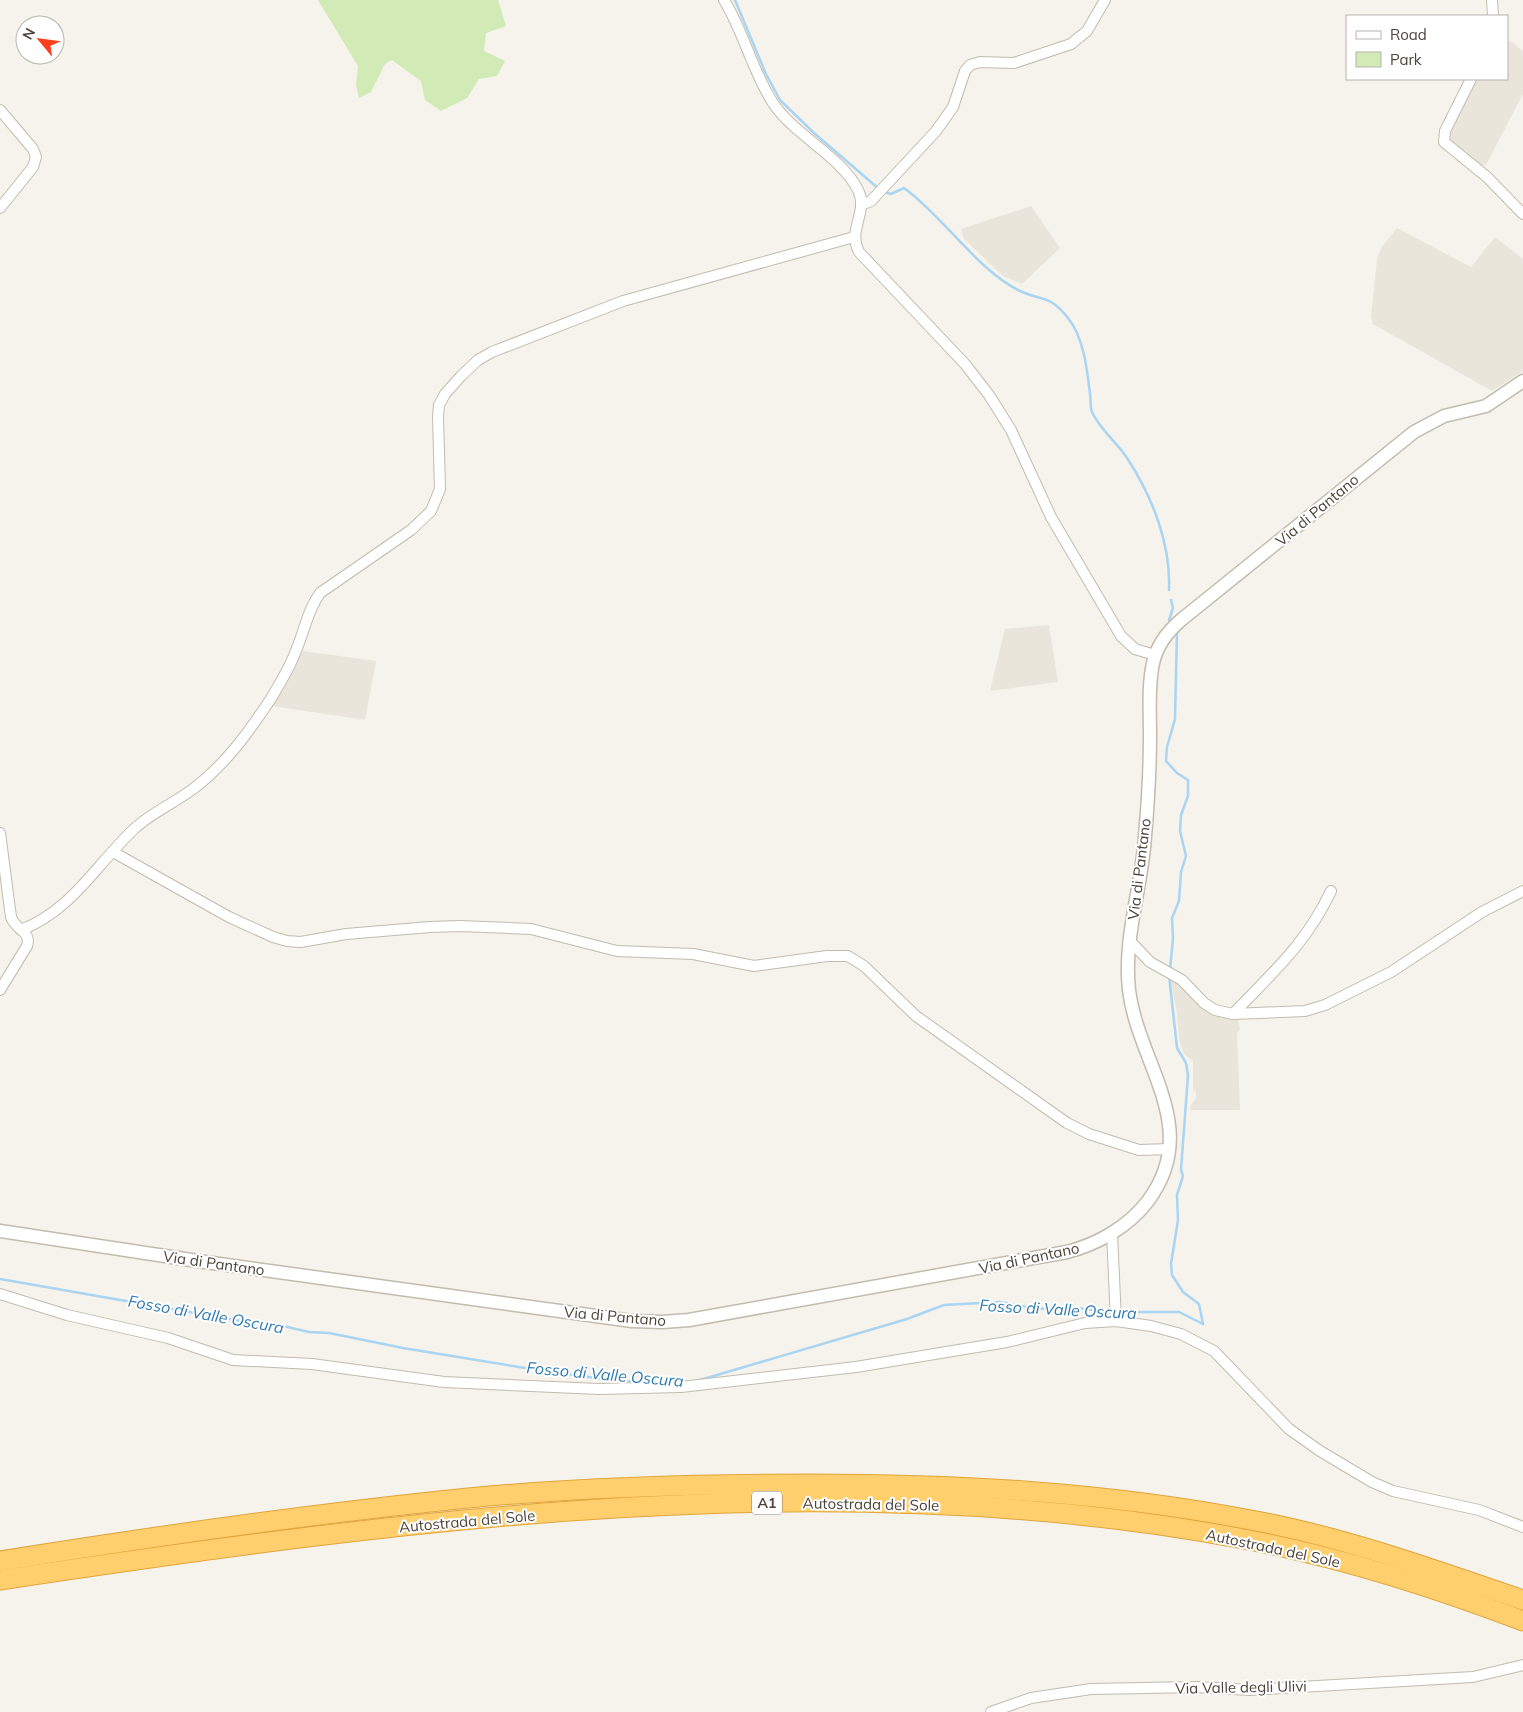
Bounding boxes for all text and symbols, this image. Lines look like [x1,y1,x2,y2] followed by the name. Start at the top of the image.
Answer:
[15,15,65,65] north arrow
[1346,15,1508,80] legend
[18,25,39,43] text: N
[1390,25,1427,44] text: Road
[1390,50,1422,69] text: Park
[1272,470,1362,550] street label: Via di Pantano
[1123,817,1155,921] street label: Via di Pantano
[977,1238,1081,1278] street label: Via di Pantano
[162,1246,266,1280] street label: Via di Pantano
[127,1290,286,1338] water label: Fosso di Valle Oscura
[979,1295,1138,1323] water label: Fosso di Valle Oscura
[563,1302,667,1330] street label: Via di Pantano
[526,1357,685,1391] water label: Fosso di Valle Oscura
[752,1492,782,1515] road number: A1
[803,1493,939,1515] street label: Autostrada del Sole
[398,1506,536,1536] street label: Autostrada del Sole
[1204,1525,1342,1571] street label: Autostrada del Sole
[1175,1676,1307,1698] street label: Via Valle degli Ulivi

